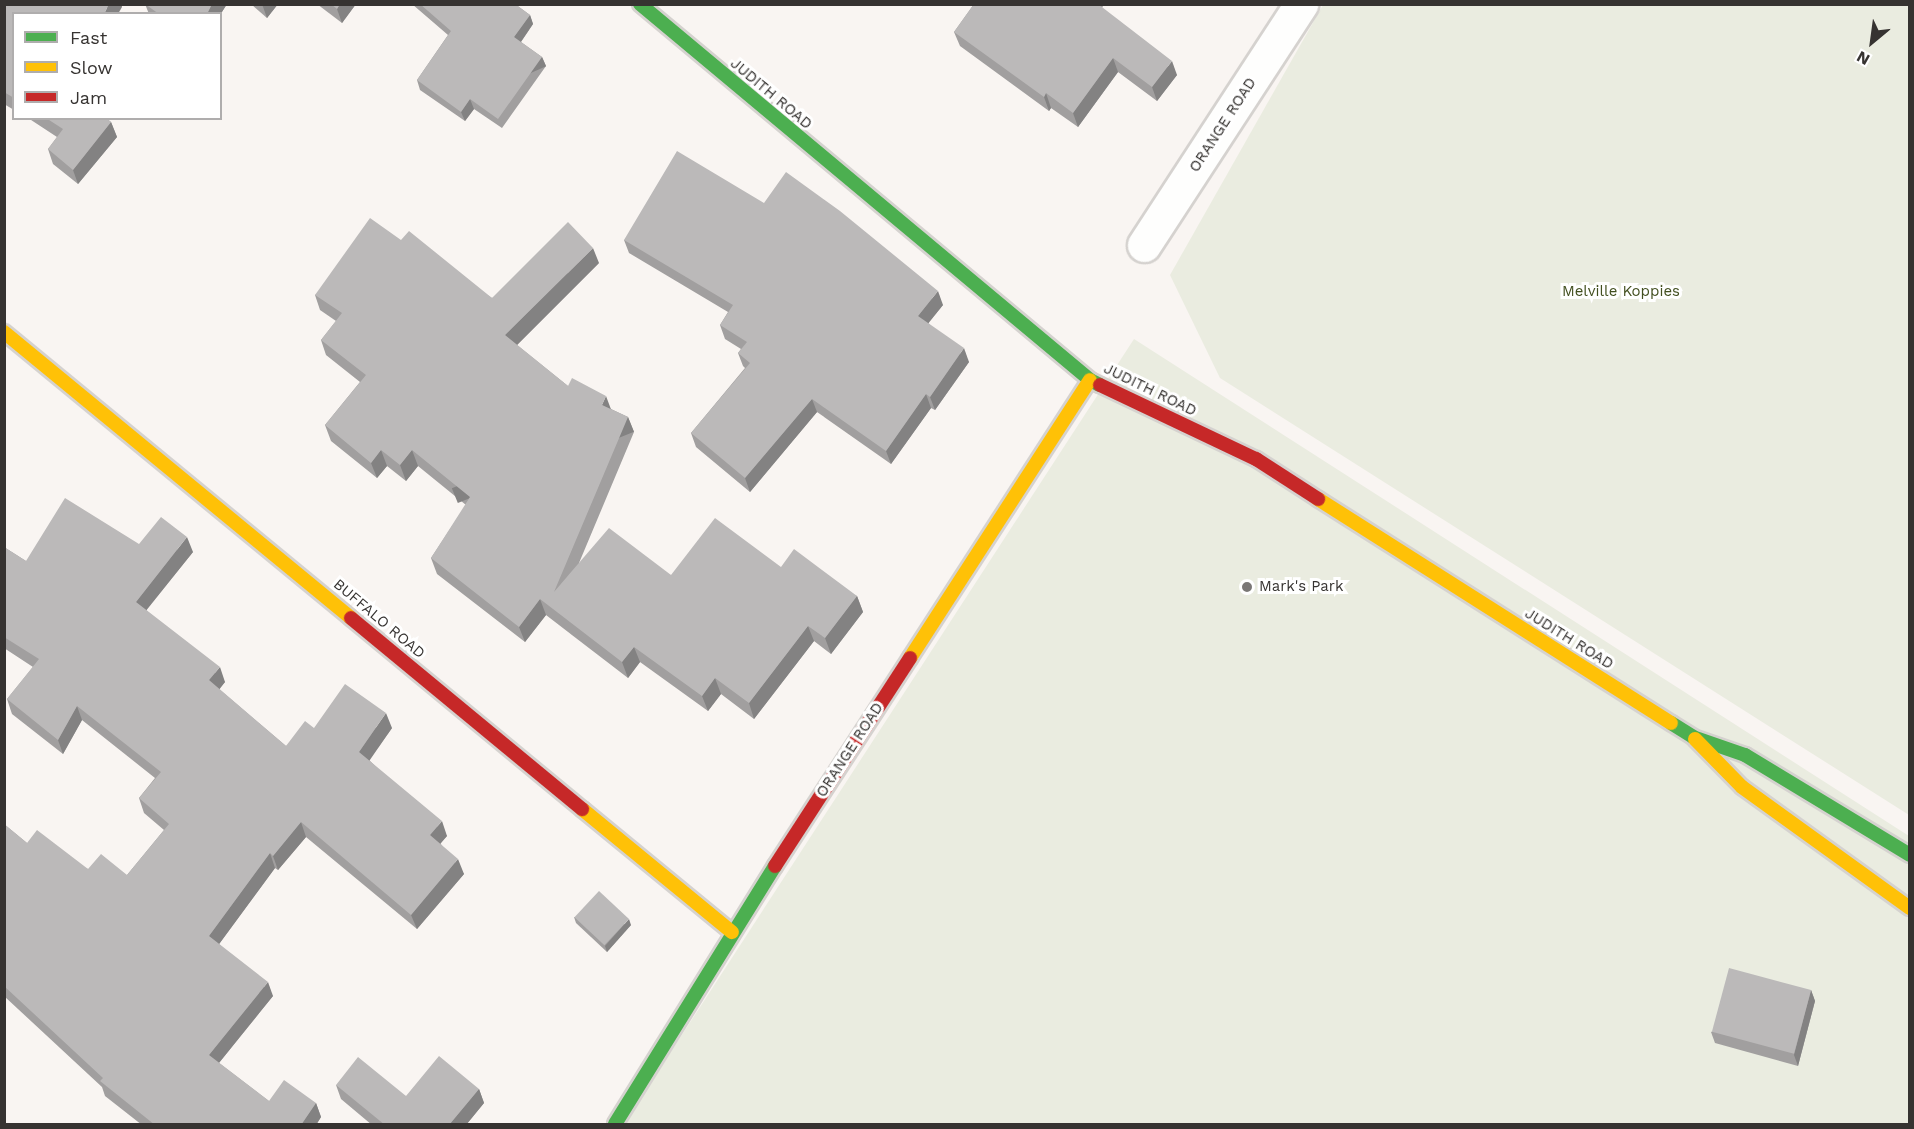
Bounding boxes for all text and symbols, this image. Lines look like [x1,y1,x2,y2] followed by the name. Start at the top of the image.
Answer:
[12,12,222,120] legend
[1842,12,1902,72] north arrow
[70,27,107,48] text: Fast
[1853,47,1873,69] text: N
[727,55,815,133] street label: JUDITH ROAD
[70,57,113,78] text: Slow
[1186,74,1260,176] street label: ORANGE ROAD
[70,87,107,108] text: Jam
[1562,283,1680,301] park label: Melville Koppies
[1101,360,1199,420] street label: JUDITH ROAD
[330,575,428,663] street label: BUFFALO ROAD
[1259,578,1343,596] place label: Mark's Park
[1240,580,1254,594] marker: Mark's Park
[1521,605,1617,673] street label: JUDITH ROAD
[813,699,887,801] street label: ORANGE ROAD

